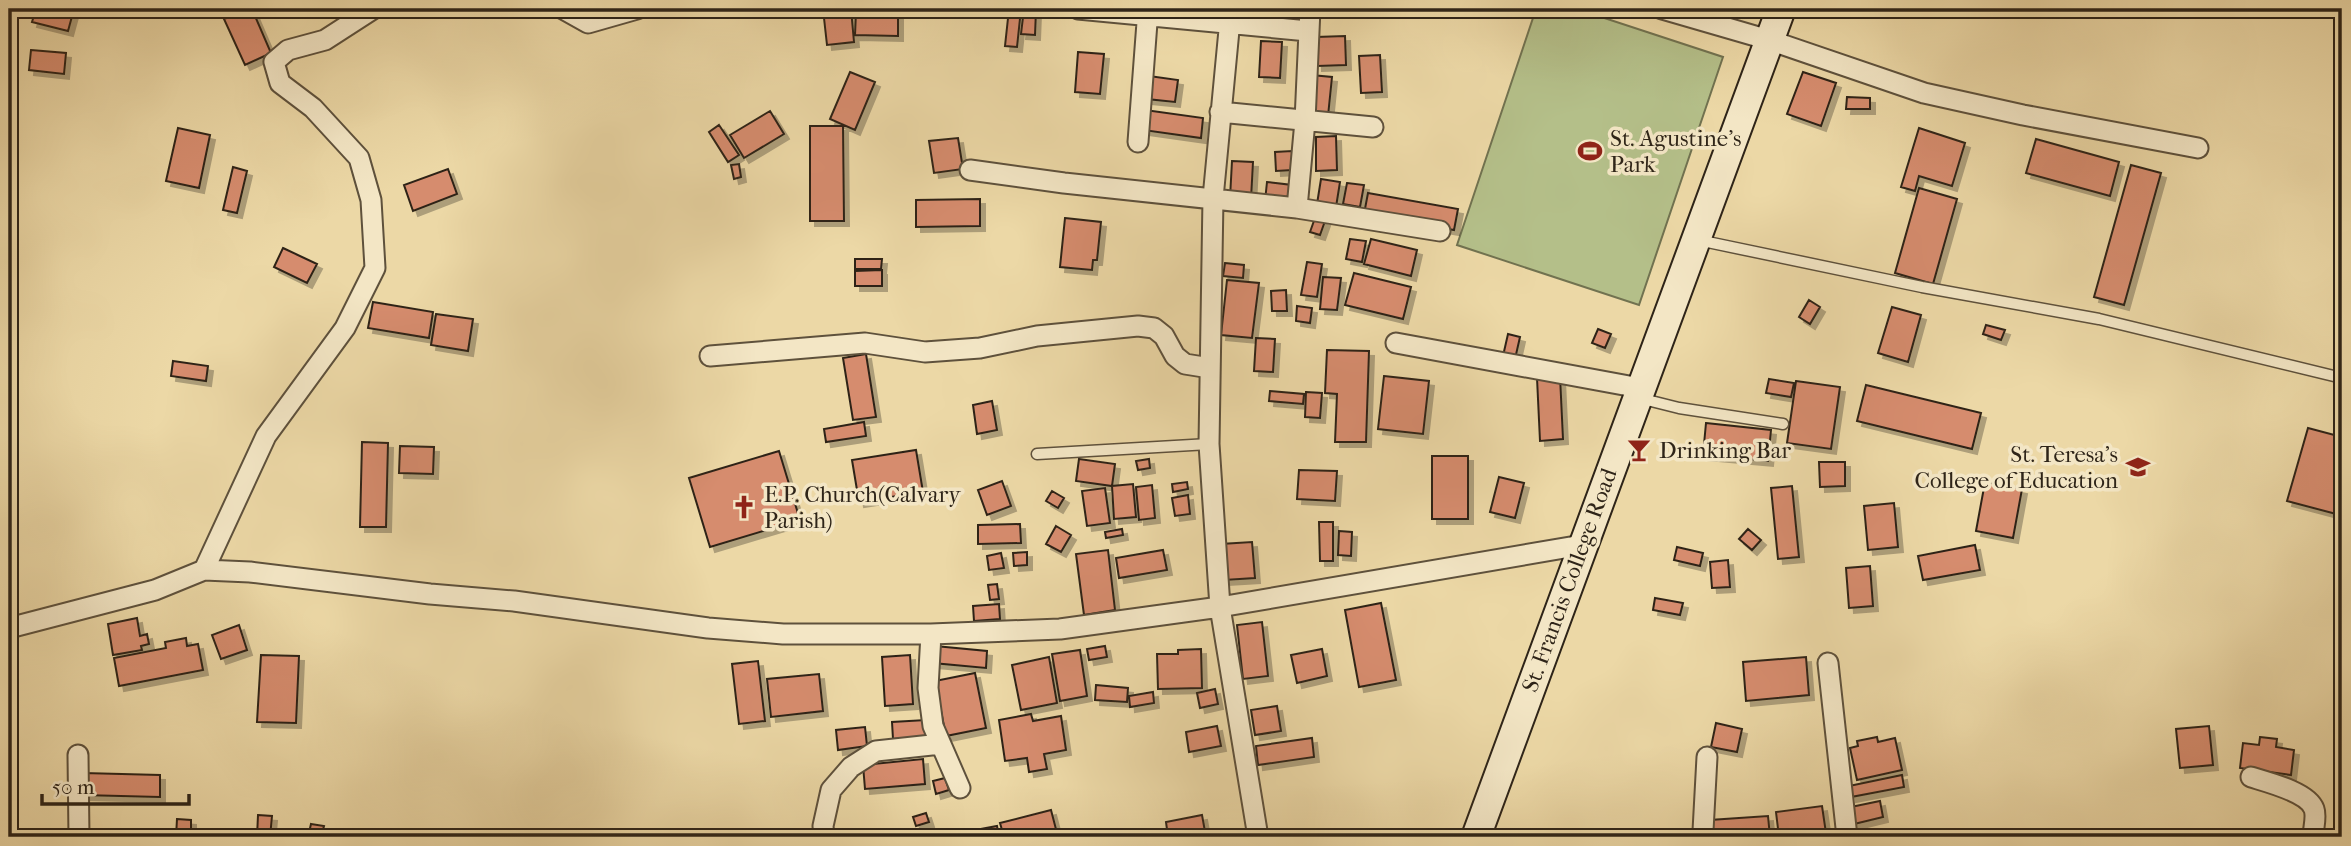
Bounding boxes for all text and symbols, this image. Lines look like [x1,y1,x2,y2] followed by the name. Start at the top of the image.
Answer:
[1610,125,1741,178] place label: St. Agustine's Park
[1576,137,1604,165] sports icon: St. Agustine's Park
[1625,436,1653,464] bar icon: Drinking Bar
[1659,437,1791,464] place label: Drinking Bar
[1915,441,2119,494] place label: St. Teresa's College of Education
[2124,453,2152,481] school or university icon: St. Teresa's College of Education
[1516,464,1623,696] street label: St. Francis College Road
[764,481,961,534] place label: E.P. Church(Calvary Parish)
[730,493,758,521] church icon: E.P. Church(Calvary Parish)
[42,762,189,806] scale bar
[52,775,95,799] text: 50 m

